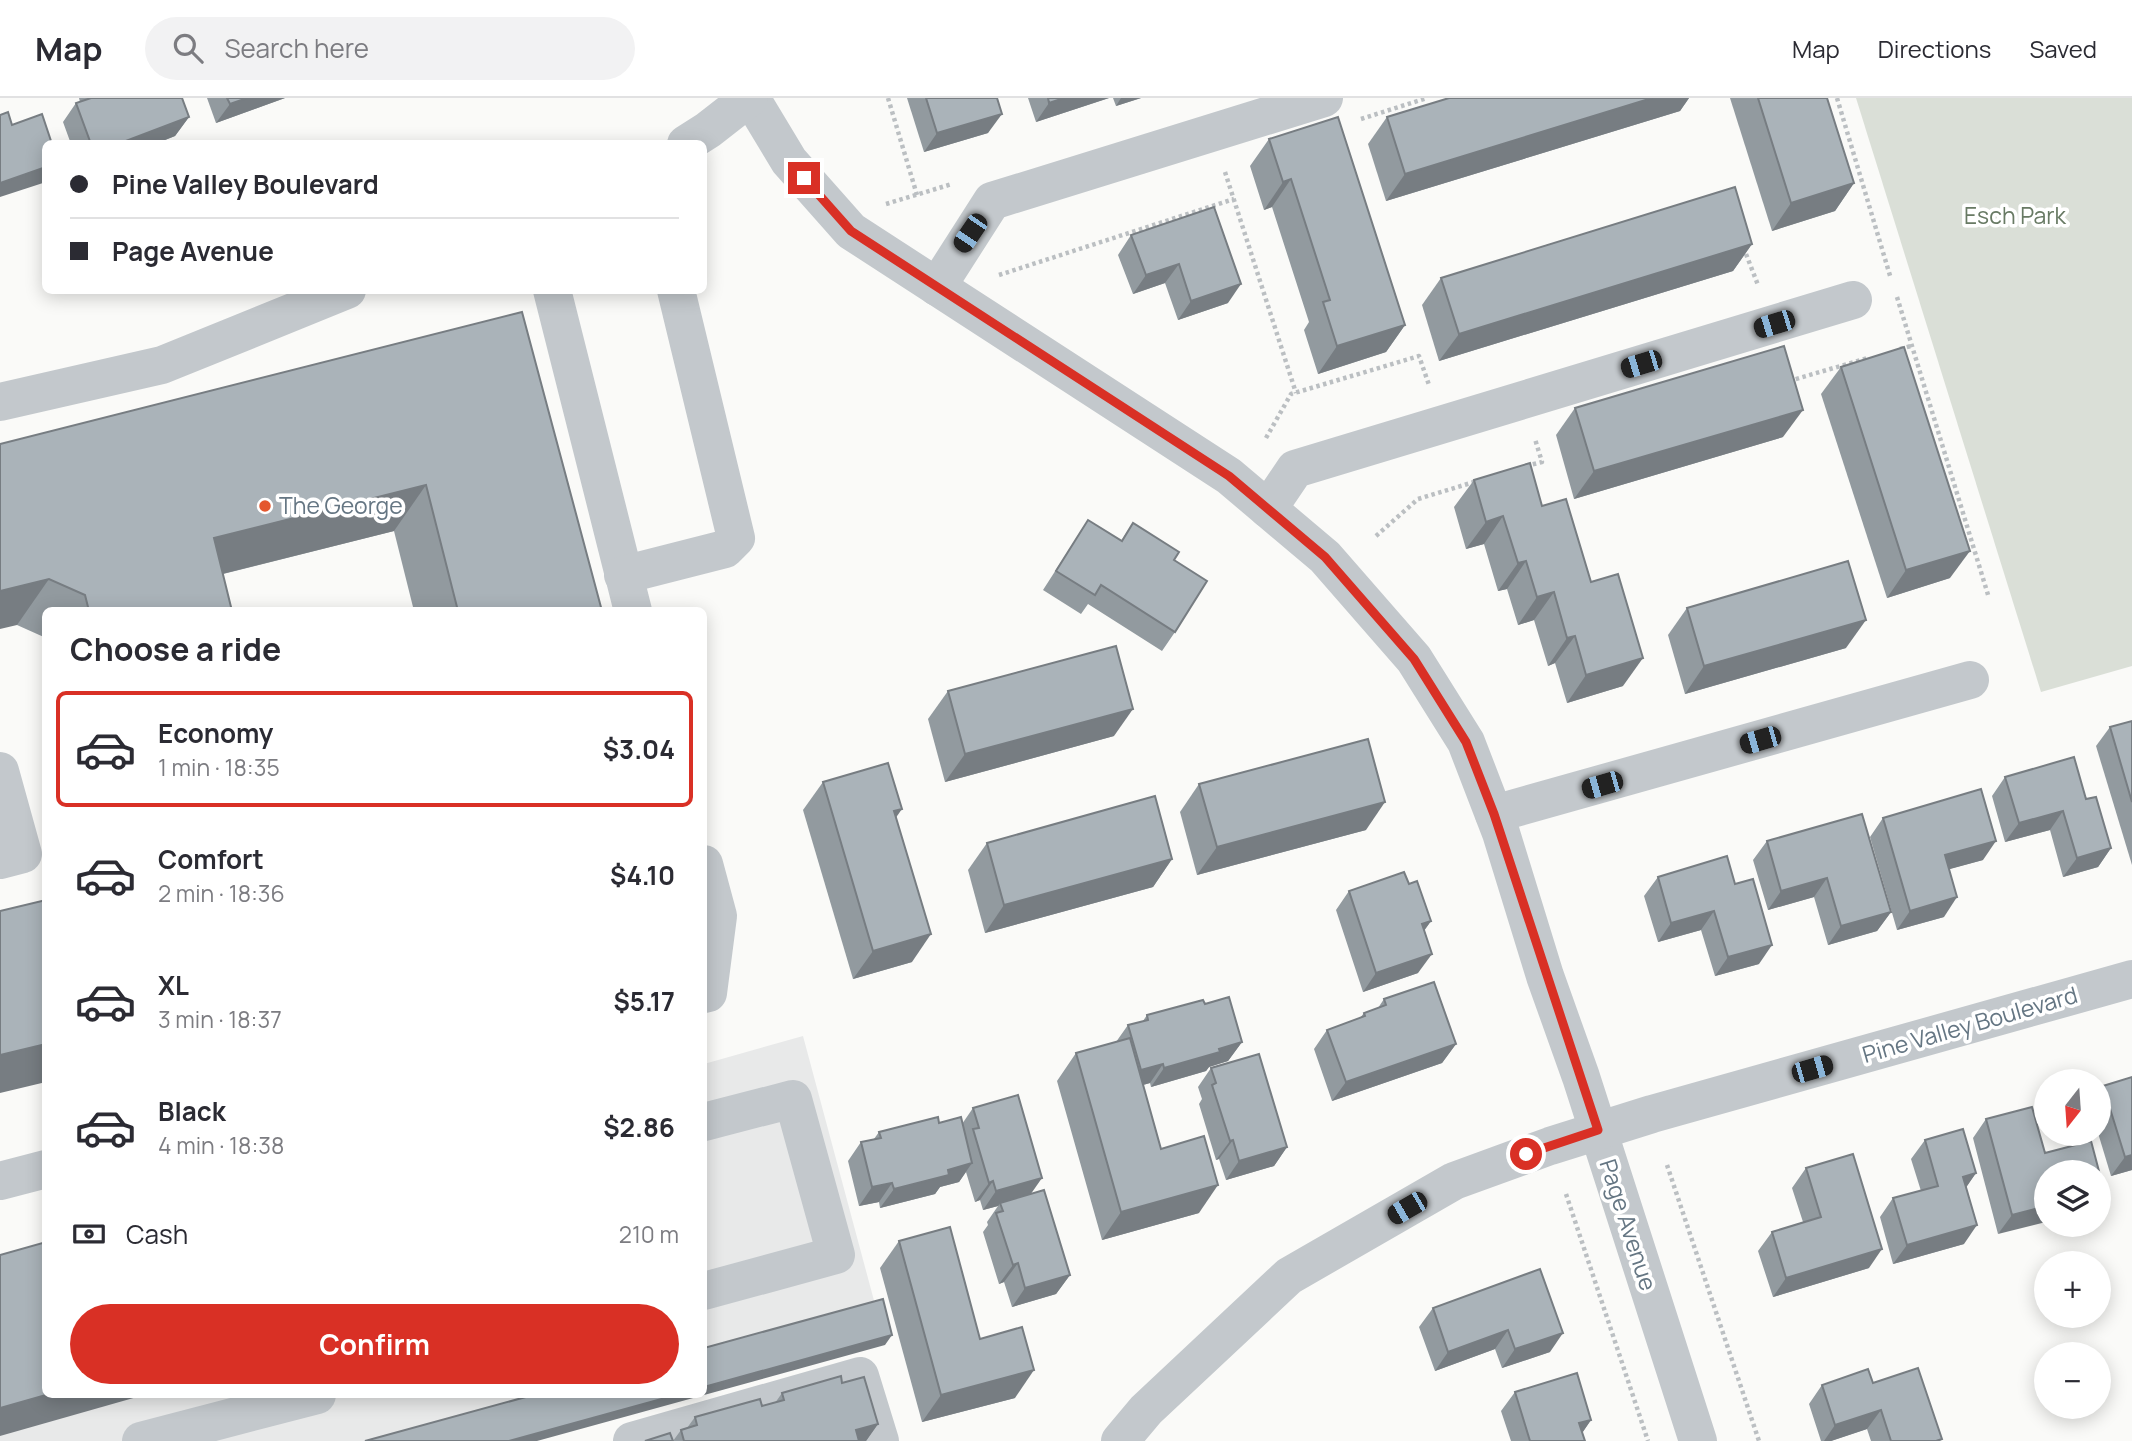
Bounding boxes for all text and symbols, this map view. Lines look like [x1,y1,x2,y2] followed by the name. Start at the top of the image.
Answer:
[145,17,635,80] search box
[35,26,103,71] text: Map
[169,29,207,67] icon: search
[225,30,369,66] text: Search here
[1792,32,1840,65] text: Map
[1878,32,1991,65] text: Directions
[2029,32,2097,65] text: Saved
[788,162,820,194] route end
[112,166,379,202] text: Pine Valley Boulevard
[1964,199,2067,231] park label: Esch Park
[950,210,991,256] car
[112,233,274,269] text: Page Avenue
[1751,308,1798,340] car
[1618,348,1665,380] car
[279,489,403,521] place label: The George
[257,498,273,514] marker: The George
[70,627,281,671] text: Choose a ride
[158,715,273,751] text: Economy
[74,718,137,781] icon: car
[1737,724,1784,756] car
[603,731,675,767] text: $3.04
[158,751,280,783] text: 1 min · 18:35
[1579,769,1626,801] car
[158,841,264,877] text: Comfort
[74,844,137,907] icon: car
[610,857,675,893] text: $4.10
[158,877,285,909] text: 2 min · 18:36
[158,967,189,1003] text: XL
[74,970,137,1033] icon: car
[1858,978,2081,1070] street label: Pine Valley Boulevard
[613,983,675,1019] text: $5.17
[158,1003,282,1035] text: 3 min · 18:37
[1789,1053,1836,1085] car
[2034,1069,2110,1146] north arrow
[2034,1069,2111,1419] map controls
[158,1093,226,1129] text: Black
[74,1096,137,1159] icon: car
[603,1109,675,1145] text: $2.86
[158,1129,284,1161] text: 4 min · 18:38
[1510,1138,1542,1170] route start
[1593,1155,1665,1295] street label: Page Avenue
[2034,1160,2111,1237] button: layers
[1384,1188,1431,1228] car
[70,1215,108,1253] icon: cash
[126,1216,188,1252] text: Cash
[619,1218,679,1250] text: 210 m
[2034,1251,2111,1328] button: +
[70,1304,679,1384] button: Confirm
[2034,1342,2111,1419] button: −

